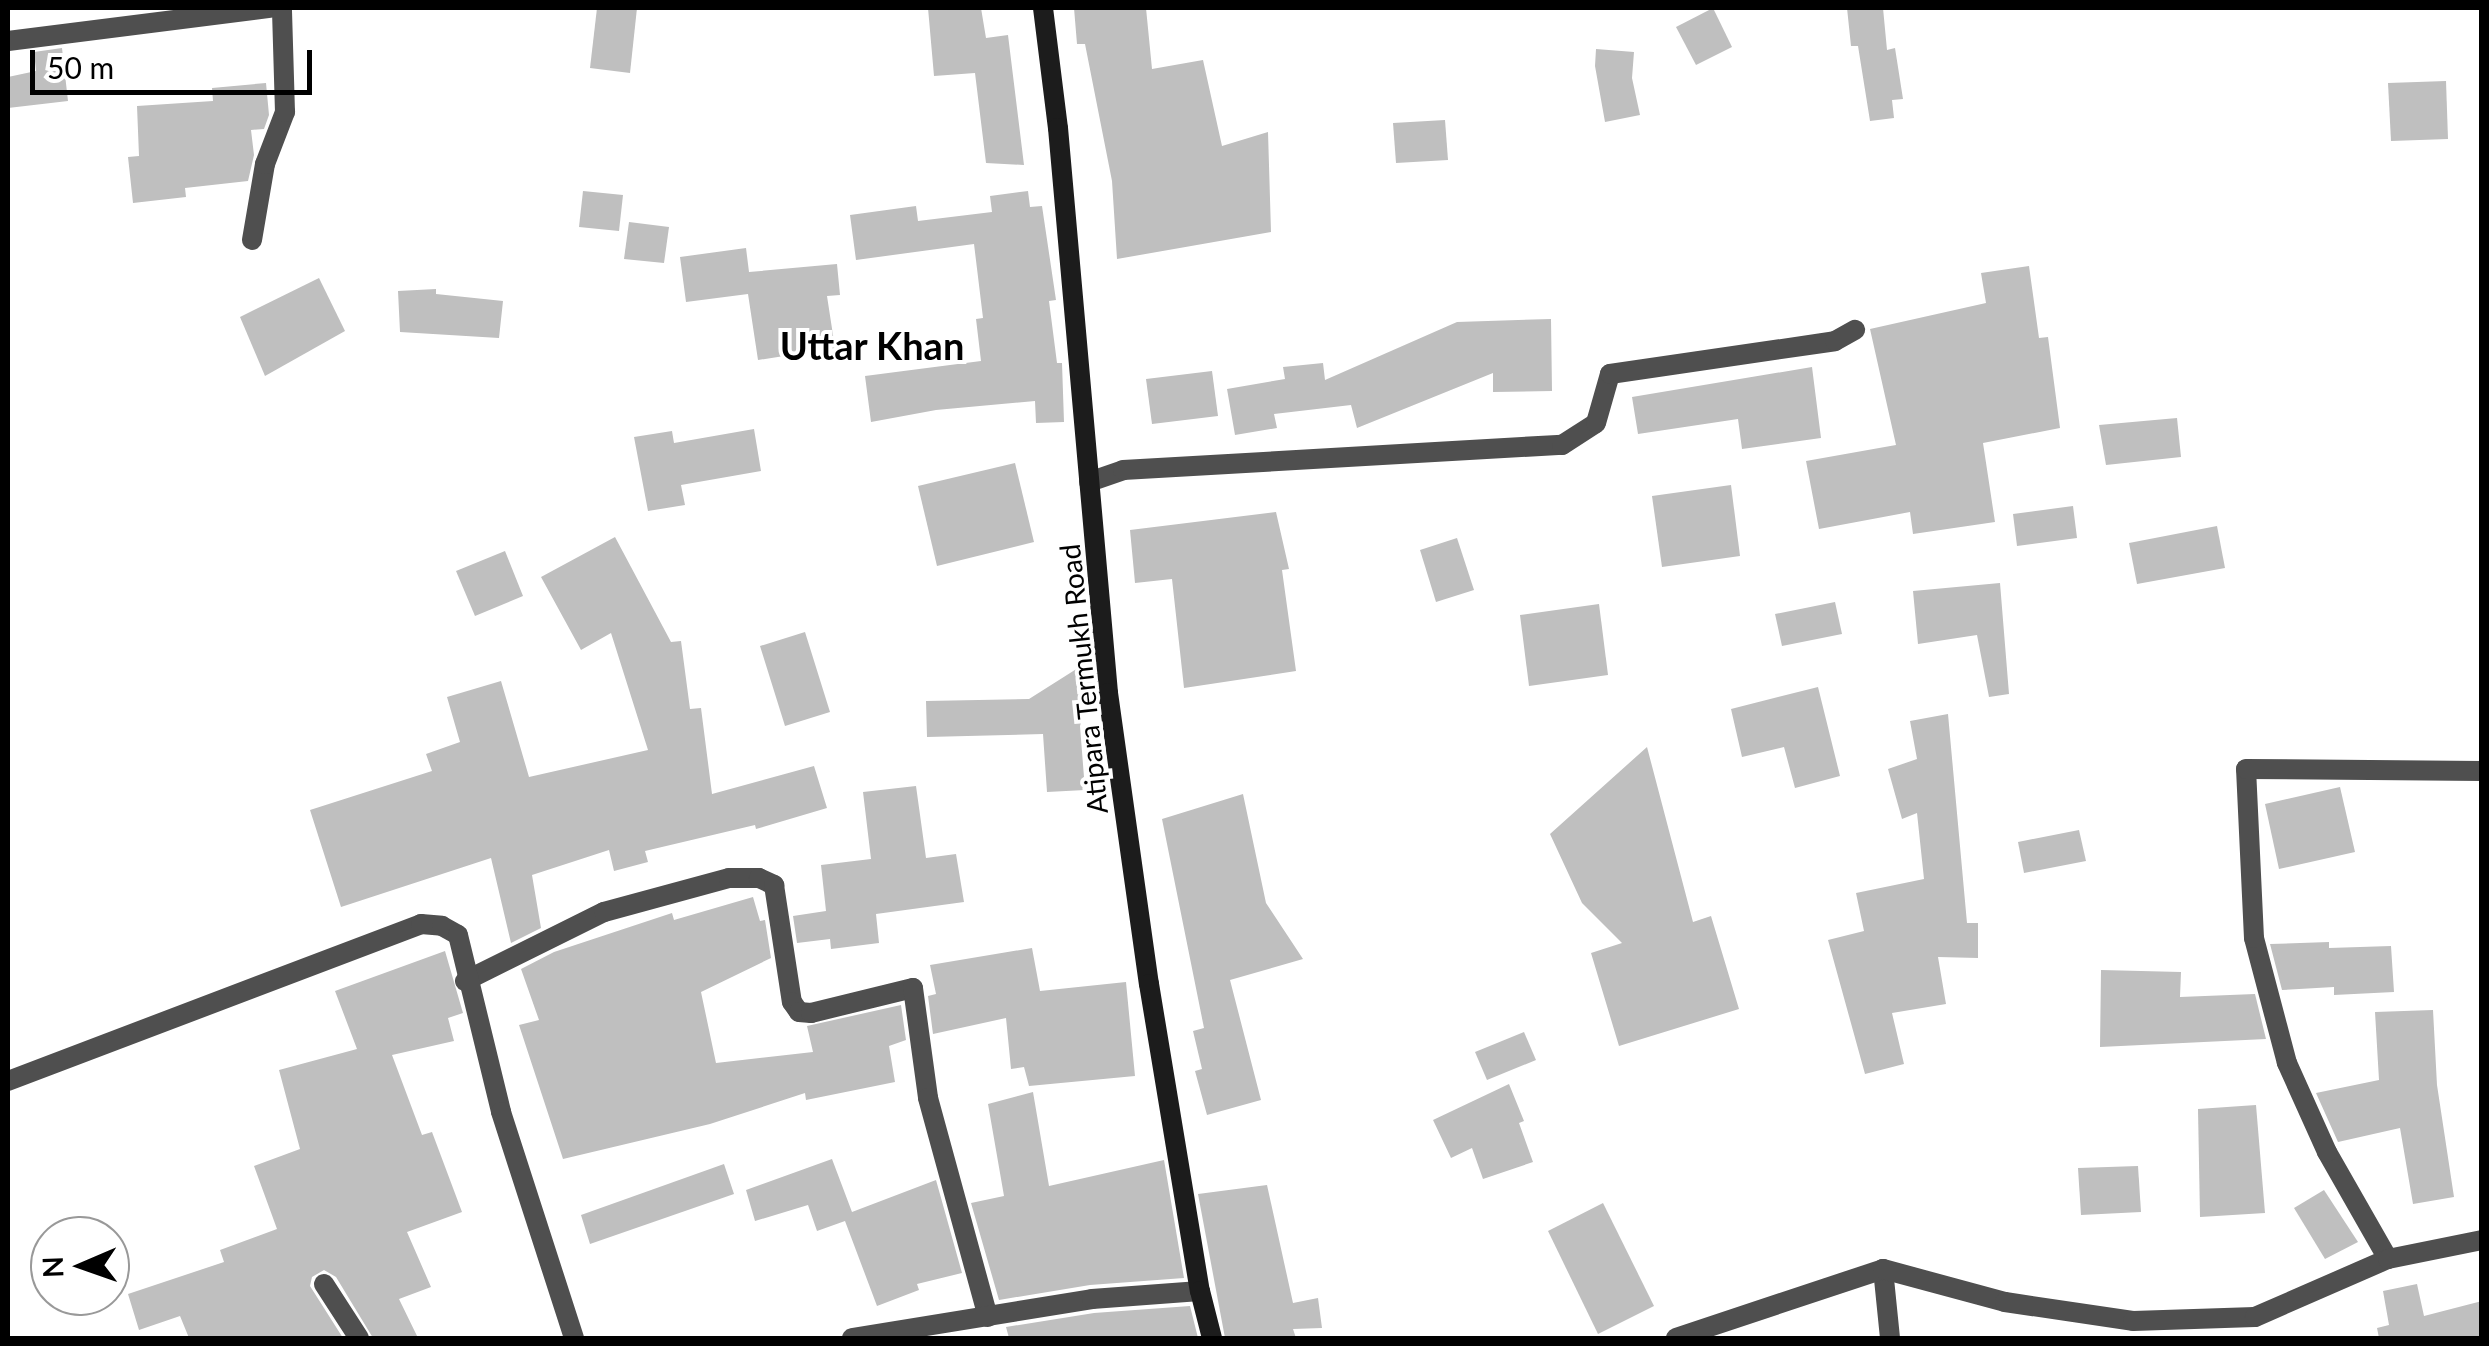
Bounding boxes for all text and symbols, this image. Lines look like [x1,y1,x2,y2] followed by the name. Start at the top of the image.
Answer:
[35,30,318,92] scale bar
[47,49,114,85] text: 50 m
[779,323,965,369] district label: Uttar Khan
[1052,542,1114,816] street label: Atipara Termukh Road
[30,1216,130,1316] north arrow
[35,1256,69,1278] text: N

